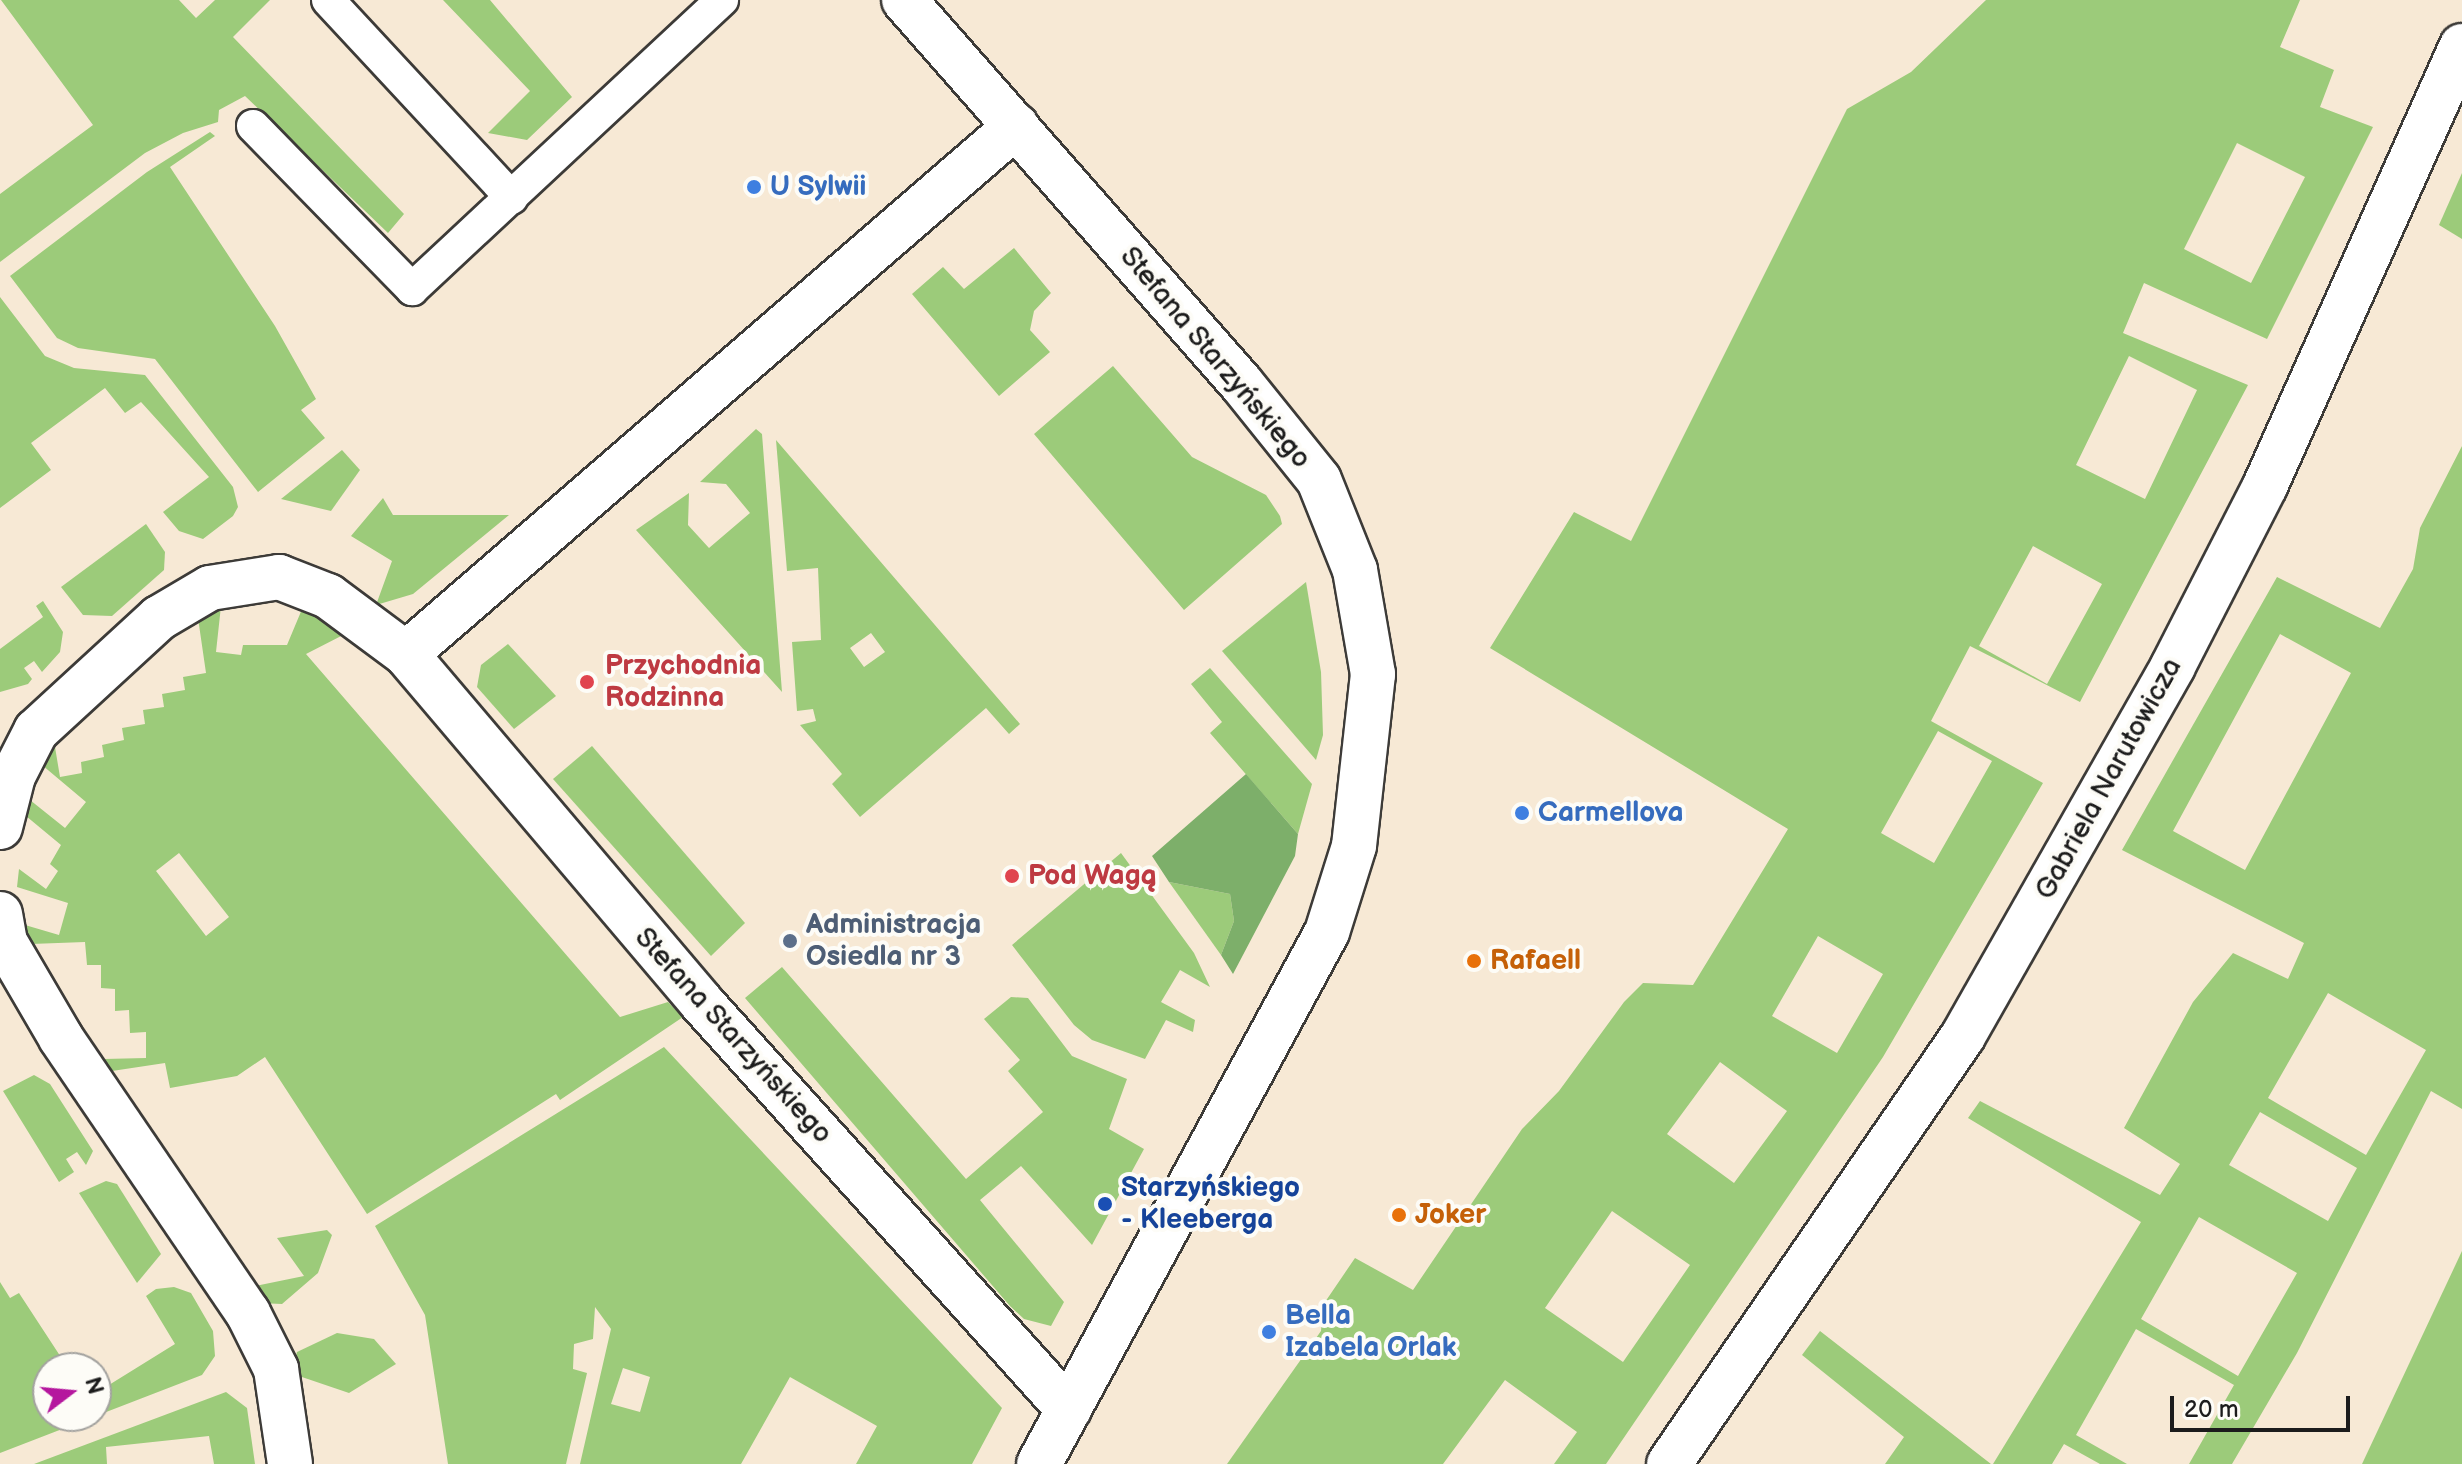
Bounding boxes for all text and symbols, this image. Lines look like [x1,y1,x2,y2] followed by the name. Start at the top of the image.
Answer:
[770,170,866,204] place label: U Sylwii
[745,178,763,196] marker: U Sylwii
[1112,240,1318,476] street label: Stefana Starzyńskiego
[605,649,761,715] place label: Przychodnia Rodzinna
[2029,653,2189,905] street label: Gabriela Narutowicza
[576,671,598,693] marker: Przychodnia Rodzinna
[1538,796,1684,830] place label: Carmellova
[1513,804,1531,822] marker: Carmellova
[1028,859,1157,893] place label: Pod Wagą
[1003,867,1021,885] marker: Pod Wagą
[806,908,981,974] place label: Administracja Osiedla nr 3
[627,921,839,1151] street label: Stefana Starzyńskiego
[781,932,799,950] marker: Administracja Osiedla nr 3
[1490,944,1581,978] place label: Rafaell
[1465,952,1483,970] marker: Rafaell
[1121,1171,1300,1237] place label: Starzyńskiego - Kleeberga
[1096,1195,1114,1213] marker: Starzyńskiego - Kleeberga
[1415,1198,1486,1232] place label: Joker
[1390,1206,1408,1224] marker: Joker
[1285,1299,1456,1365] place label: Bella Izabela Orlak
[1260,1323,1278,1341] marker: Bella Izabela Orlak
[32,1352,112,1432] north arrow
[78,1374,109,1397] text: N
[2174,1380,2354,1430] scale bar
[2184,1395,2239,1424] text: 20 m

